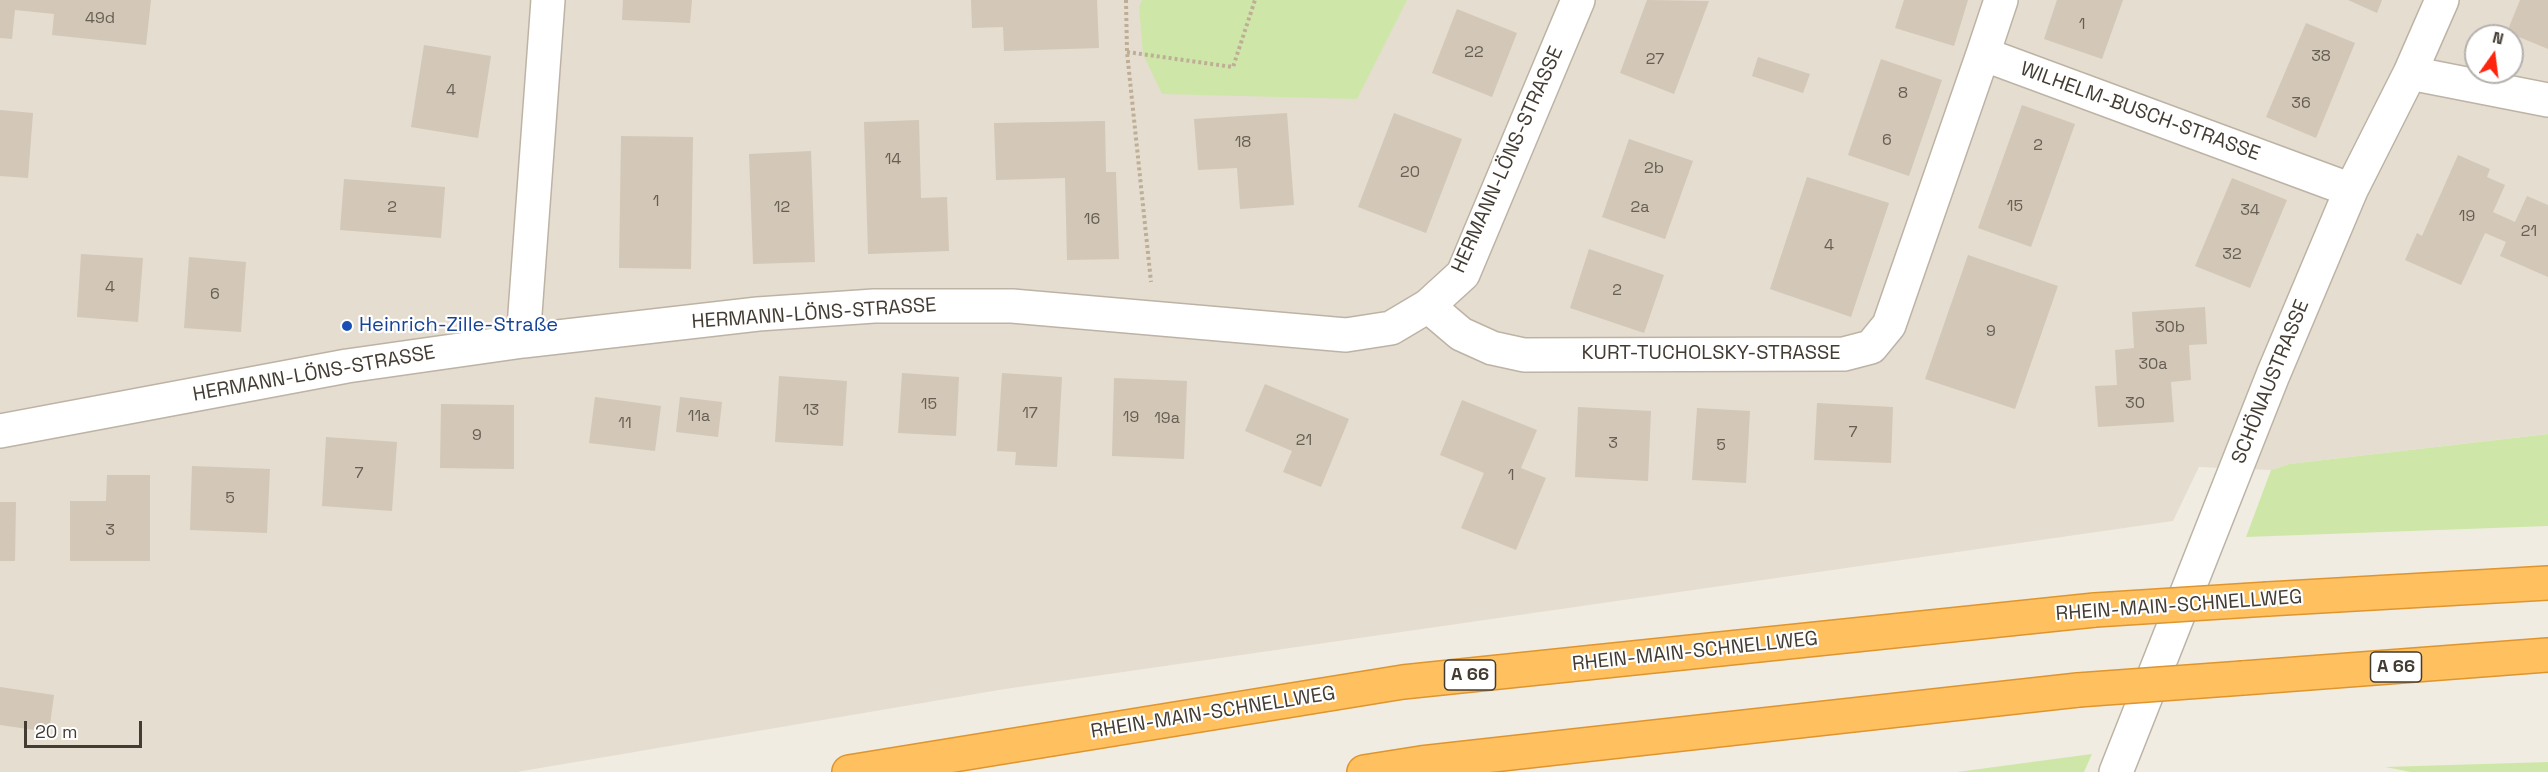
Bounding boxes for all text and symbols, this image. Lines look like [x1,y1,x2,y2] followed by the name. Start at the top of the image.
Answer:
[85,9,115,29] house number: 49d
[2079,15,2085,35] house number: 1
[2464,24,2524,84] north arrow
[2490,27,2506,49] text: N
[1447,43,1569,277] street label: HERMANN-LÖNS-STRASSE
[1464,43,1484,63] house number: 22
[2311,47,2331,67] house number: 38
[1646,50,1664,70] house number: 27
[2017,57,2263,167] street label: WILHELM-BUSCH-STRASSE
[446,81,456,101] house number: 4
[1898,84,1908,104] house number: 8
[2291,94,2311,114] house number: 36
[1882,131,1892,151] house number: 6
[1235,133,1251,153] house number: 18
[2033,136,2043,156] house number: 2
[885,150,901,170] house number: 14
[1644,159,1664,179] house number: 2b
[1400,163,1420,183] house number: 20
[653,192,659,212] house number: 1
[2007,197,2023,217] house number: 15
[387,198,397,218] house number: 2
[774,198,790,218] house number: 12
[1631,198,1649,218] house number: 2a
[2240,201,2260,221] house number: 34
[2459,207,2475,227] house number: 19
[1084,210,1100,230] house number: 16
[2521,222,2537,242] house number: 21
[1824,236,1834,256] house number: 4
[2222,245,2242,265] house number: 32
[105,278,115,298] house number: 4
[1612,281,1622,301] house number: 2
[210,285,220,305] house number: 6
[691,293,937,335] street label: HERMANN-LÖNS-STRASSE
[2227,296,2315,468] street label: SCHÖNAUSTRASSE
[359,314,558,338] place label: Heinrich-Zille-Straße
[2155,318,2185,338] house number: 30b
[340,319,354,333] marker: Heinrich-Zille-Straße
[1986,322,1996,342] house number: 9
[191,341,437,407] street label: HERMANN-LÖNS-STRASSE
[1581,342,1841,366] street label: KURT-TUCHOLSKY-STRASSE
[2138,355,2168,375] house number: 30a
[2125,394,2145,414] house number: 30
[921,395,937,415] house number: 15
[803,401,819,421] house number: 13
[1022,404,1038,424] house number: 17
[688,407,710,427] house number: 11a
[1123,408,1139,428] house number: 19
[1154,409,1180,429] house number: 19a
[618,414,632,434] house number: 11
[1848,423,1858,443] house number: 7
[472,426,482,446] house number: 9
[1296,431,1312,451] house number: 21
[1608,434,1618,454] house number: 3
[1716,436,1726,456] house number: 5
[354,464,364,484] house number: 7
[1508,466,1514,486] house number: 1
[225,489,235,509] house number: 5
[105,521,115,541] house number: 3
[2055,585,2303,627] street label: RHEIN-MAIN-SCHNELLWEG
[1571,627,1819,677] street label: RHEIN-MAIN-SCHNELLWEG
[2370,652,2422,682] road number: A 66
[1444,660,1496,690] road number: A 66
[1089,682,1337,744] street label: RHEIN-MAIN-SCHNELLWEG
[27,709,146,747] scale bar
[35,720,78,743] text: 20 m

